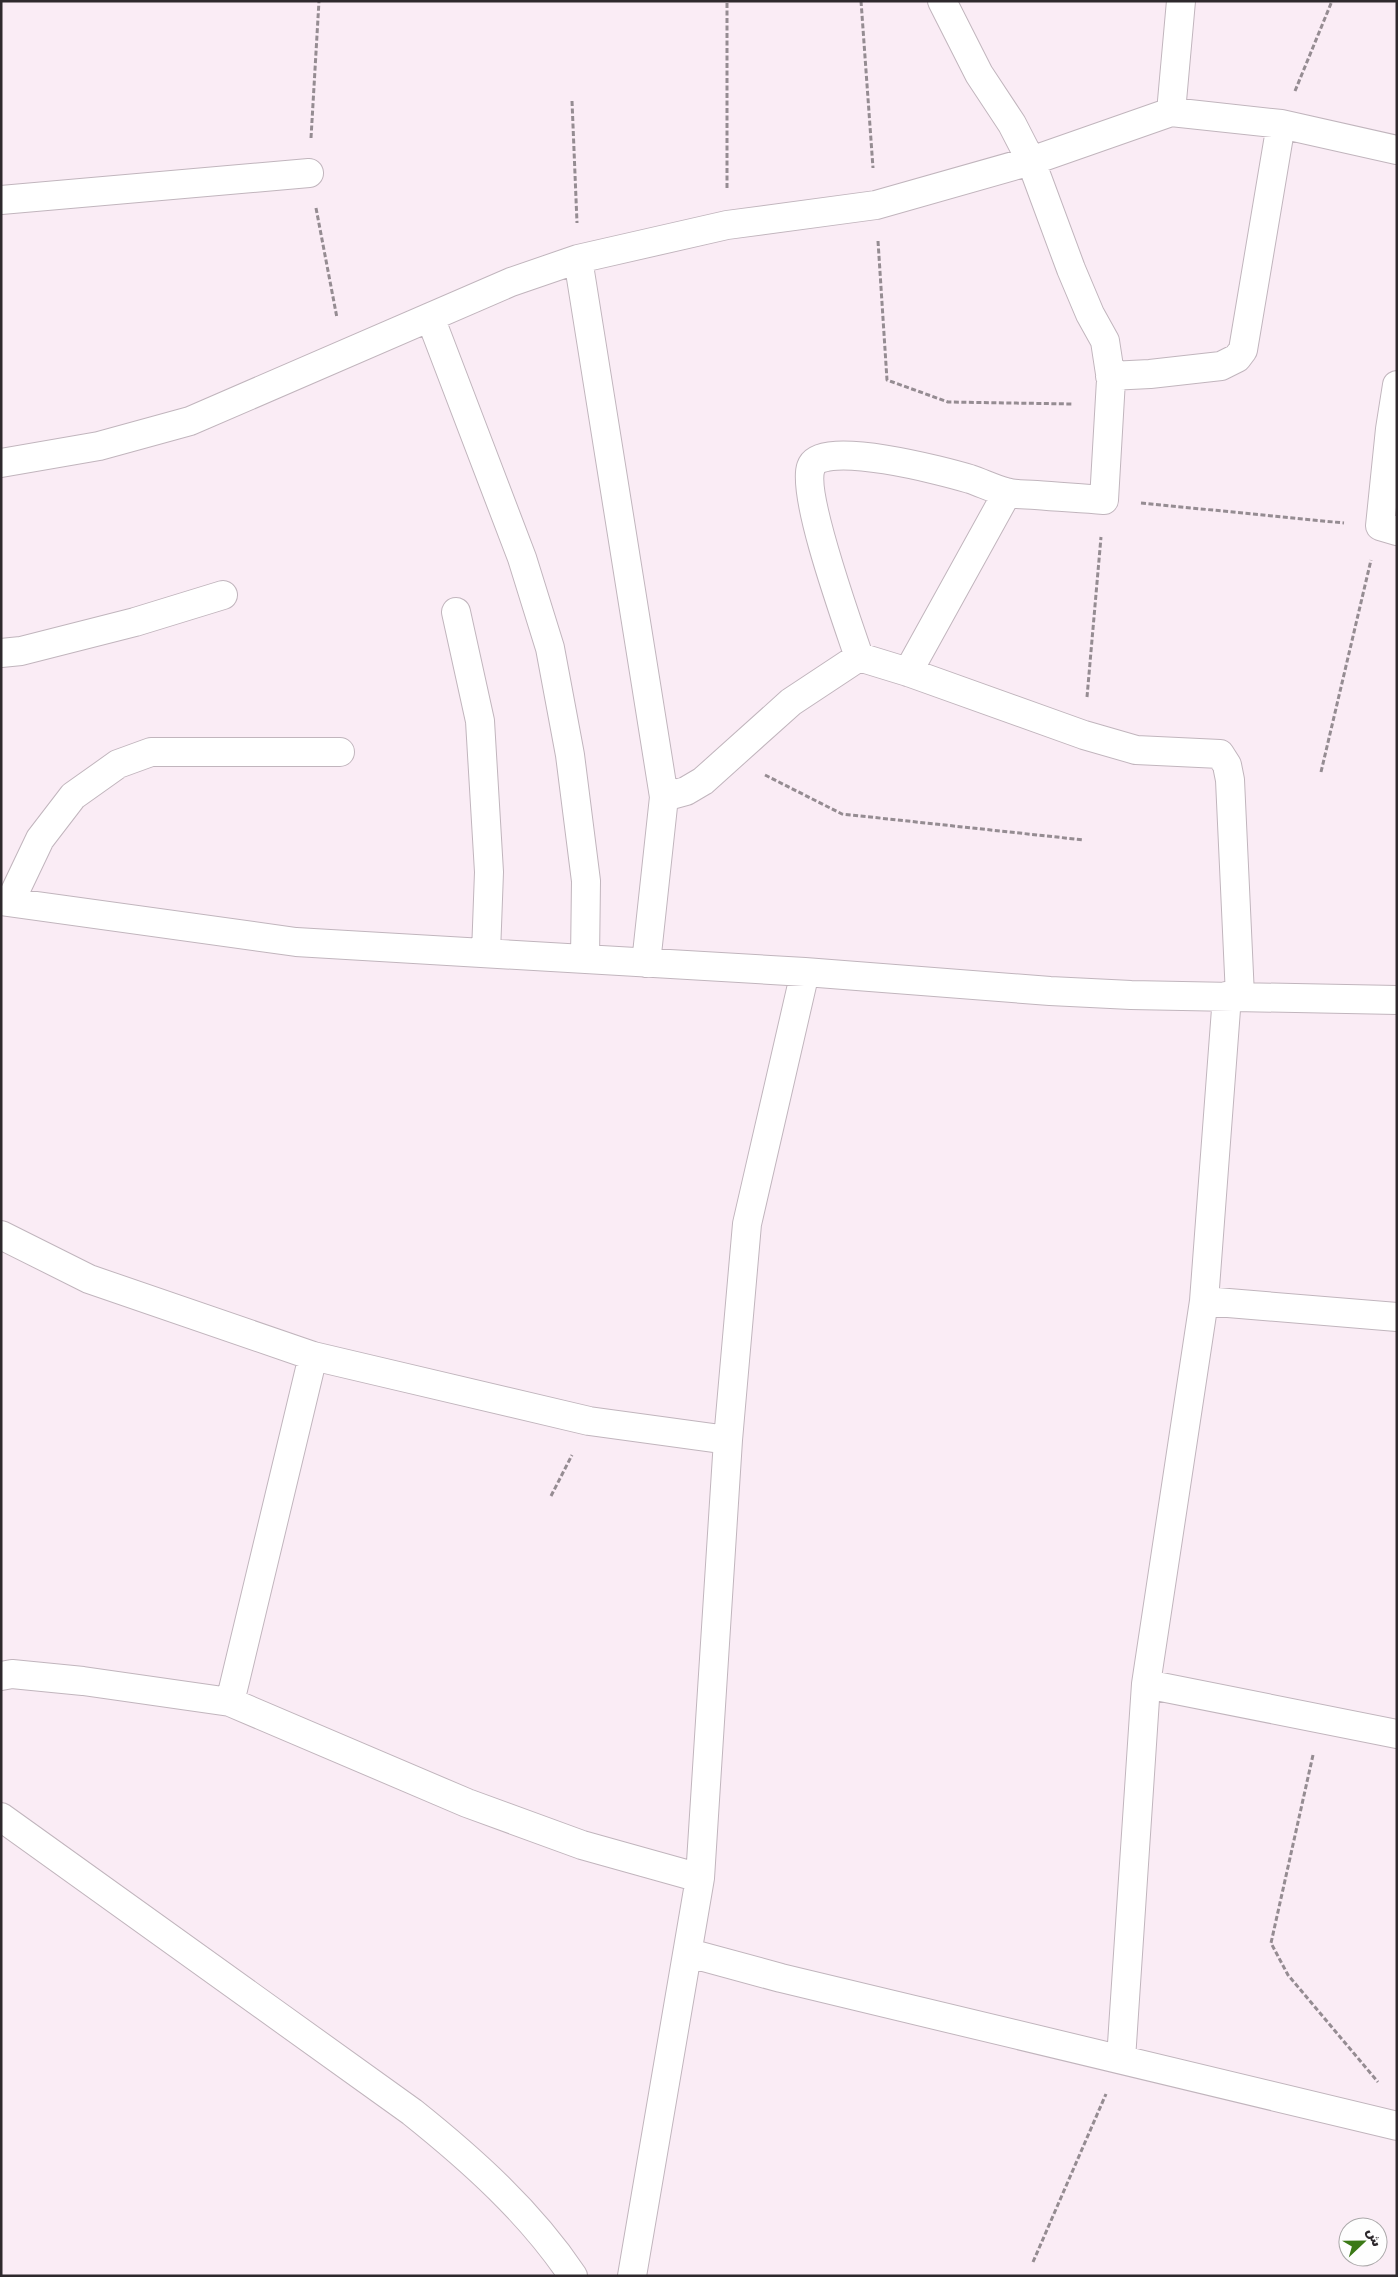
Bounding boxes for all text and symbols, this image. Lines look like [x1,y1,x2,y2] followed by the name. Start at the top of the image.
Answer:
[1338,2217,1388,2267] north arrow
[1364,2225,1386,2249] text: ش

